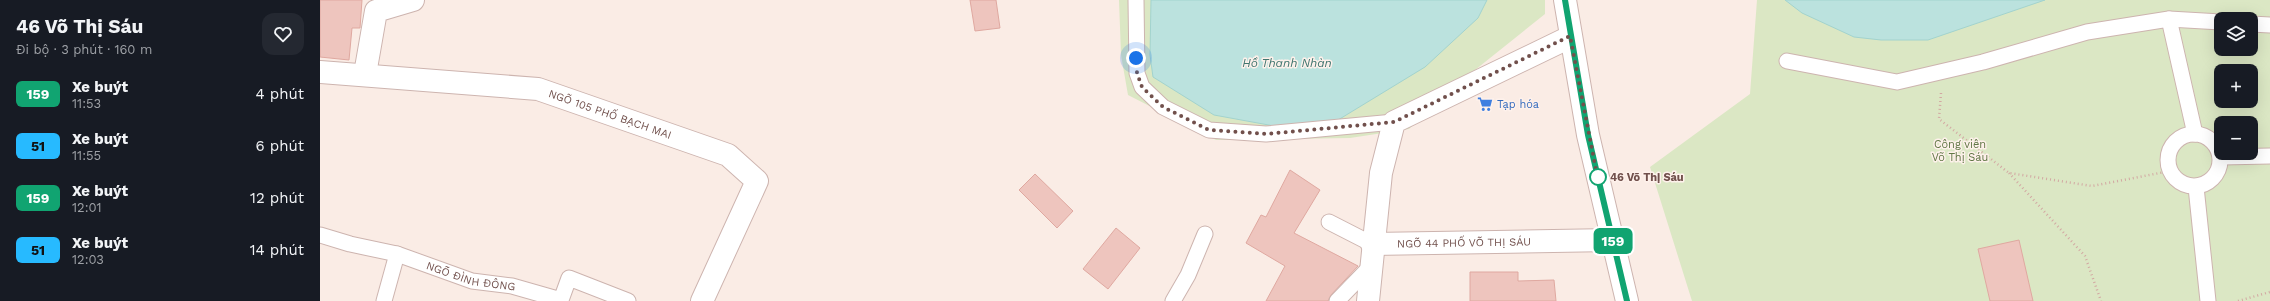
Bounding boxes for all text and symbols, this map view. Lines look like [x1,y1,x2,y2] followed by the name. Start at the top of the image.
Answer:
[2214,12,2258,160] map controls
[2214,12,2258,56] button: layers
[262,13,304,55] button: heart
[16,15,143,38] text: 46 Võ Thị Sáu
[16,42,152,57] text: Đi bộ · 3 phút · 160 m
[1126,48,1146,68] your location
[1242,56,1332,70] water label: Hồ Thanh Nhàn
[2214,64,2258,108] button: +
[72,78,128,96] text: Xe buýt
[255,85,304,103] text: 4 phút
[27,86,49,102] text: 159
[547,87,673,141] street label: NGÕ 105 PHỐ BẠCH MAI
[1476,95,1494,113] supermarket icon: Tạp hóa
[72,96,101,111] text: 11:53
[1497,98,1539,111] place label: Tạp hóa
[2214,116,2258,160] button: −
[72,130,128,148] text: Xe buýt
[256,137,304,155] text: 6 phút
[31,138,45,154] text: 51
[1932,138,1988,164] park label: Công viên Võ Thị Sáu
[72,148,101,163] text: 11:55
[1589,168,1607,186] marker: 46 Võ Thị Sáu
[1610,171,1684,184] place label: 46 Võ Thị Sáu
[72,182,128,200] text: Xe buýt
[250,189,304,207] text: 12 phút
[27,190,49,206] text: 159
[72,200,102,215] text: 12:01
[1590,228,1636,254] line badge: 159
[1602,233,1624,249] text: 159
[72,234,128,252] text: Xe buýt
[1397,234,1531,250] street label: NGÕ 44 PHỐ VÕ THỊ SÁU
[250,241,304,259] text: 14 phút
[31,242,45,258] text: 51
[72,252,104,267] text: 12:03
[425,259,516,293] street label: NGÕ ĐÌNH ĐÔNG

